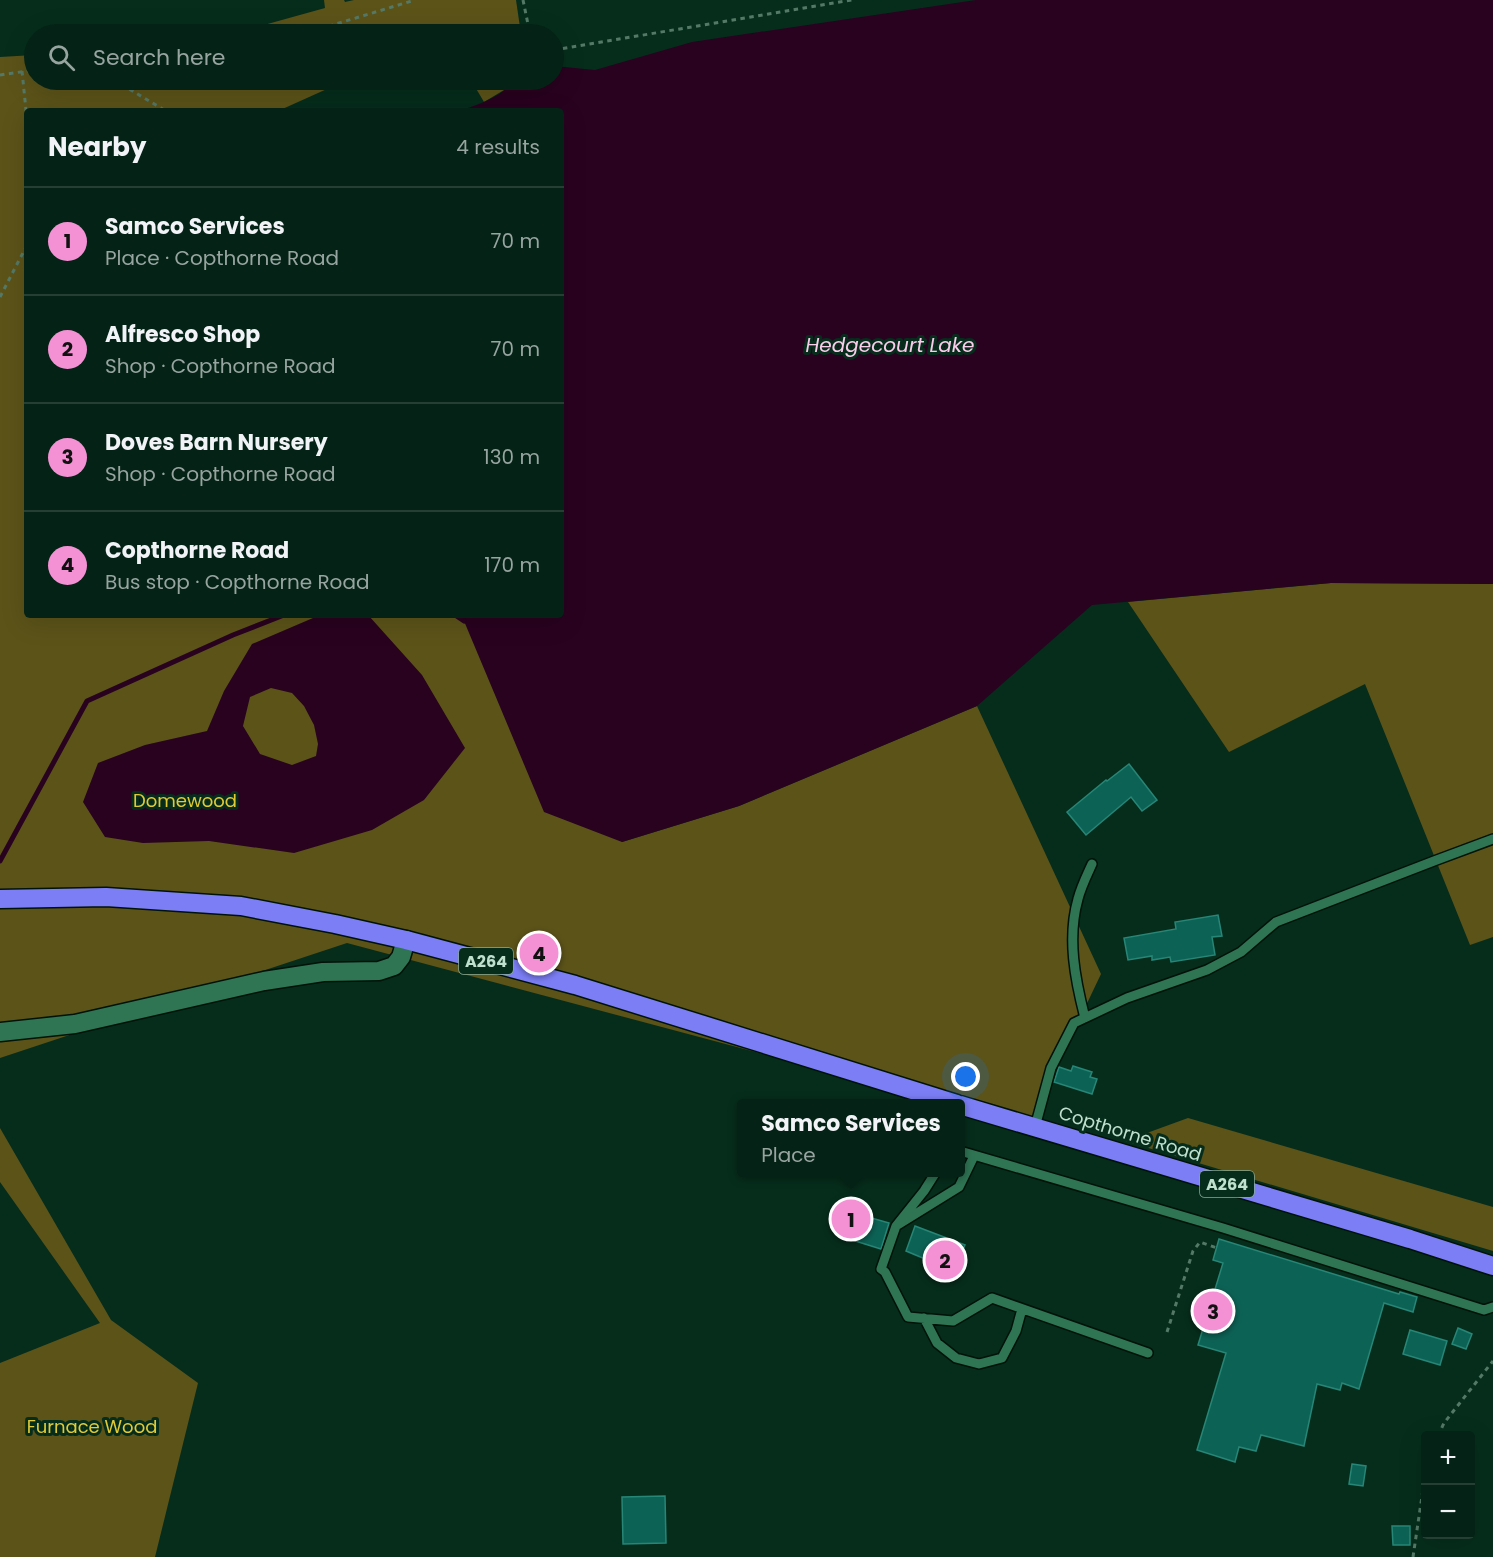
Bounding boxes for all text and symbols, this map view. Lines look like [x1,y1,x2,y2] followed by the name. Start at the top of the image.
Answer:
[24,24,564,90] search box
[45,41,78,74] icon: search
[93,42,226,73] text: Search here
[48,129,146,165] text: Nearby
[456,133,540,161] text: 4 results
[105,211,285,242] text: Samco Services
[64,227,71,255] text: 1
[491,227,540,255] text: 70 m
[105,244,339,272] text: Place · Copthorne Road
[105,319,260,350] text: Alfresco Shop
[806,331,974,359] water label: Hedgecourt Lake
[62,335,73,363] text: 2
[491,335,540,363] text: 70 m
[105,352,335,380] text: Shop · Copthorne Road
[105,427,328,458] text: Doves Barn Nursery
[61,443,74,471] text: 3
[483,443,540,471] text: 130 m
[105,460,335,488] text: Shop · Copthorne Road
[105,535,289,566] text: Copthorne Road
[61,551,74,579] text: 4
[484,551,540,579] text: 170 m
[105,568,369,596] text: Bus stop · Copthorne Road
[133,788,237,813] park label: Domewood
[520,930,558,976] pin: 4
[459,948,513,974] road number: A264
[951,1062,980,1091] your location
[737,1099,965,1177] popup
[1056,1100,1205,1167] street label: Copthorne Road
[761,1108,941,1139] text: Samco Services
[761,1141,816,1169] text: Place
[1200,1171,1254,1197] road number: A264
[832,1196,870,1242] pin: 1
[926,1238,964,1282] pin: 2
[1194,1288,1232,1334] pin: 3
[27,1414,157,1439] park label: Furnace Wood
[1421,1431,1475,1539] map controls
[1421,1431,1475,1485] button: +
[1421,1485,1475,1539] button: −

